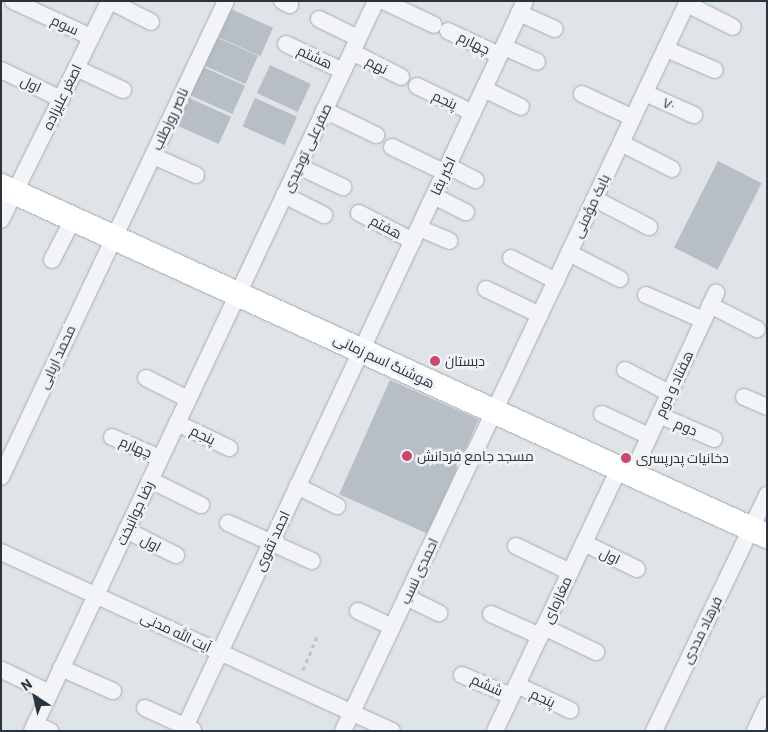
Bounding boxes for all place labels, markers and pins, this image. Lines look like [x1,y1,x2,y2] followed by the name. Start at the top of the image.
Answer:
[445,353,485,369] place label: دبستان
[429,355,441,367] marker: دبستان
[417,448,534,464] place label: مسجد جامع فردانش
[401,450,413,462] marker: مسجد جامع فردانش
[636,450,729,466] place label: دخانیات پدرپسری
[620,452,632,464] marker: دخانیات پدرپسری

